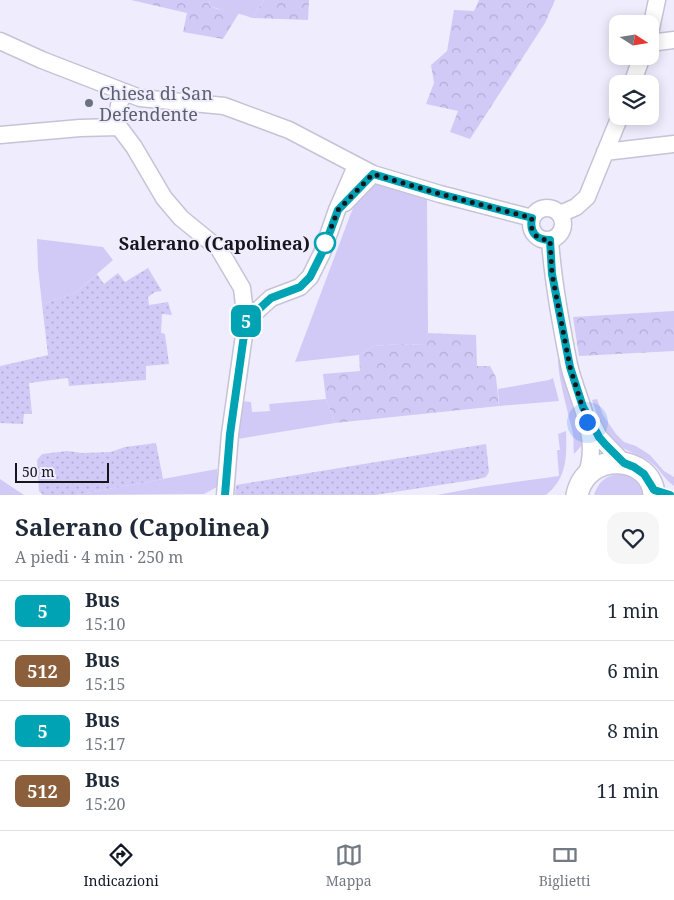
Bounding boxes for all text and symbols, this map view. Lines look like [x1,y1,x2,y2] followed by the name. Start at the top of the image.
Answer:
[609,15,659,65] north arrow
[609,15,659,125] map controls
[609,75,659,125] button: layers
[99,81,213,126] place label: Chiesa di San Defendente
[83,97,95,109] marker: Chiesa di San Defendente
[119,231,310,255] place label: Salerano (Capolinea)
[314,232,336,254] marker: Salerano (Capolinea)
[230,305,262,337] line badge: 5
[241,309,251,333] text: 5
[575,410,600,435] your location
[15,460,109,483] scale bar
[22,462,55,481] text: 50 m
[15,510,270,543] text: Salerano (Capolinea)
[607,512,659,564] button: heart
[15,546,183,568] text: A piedi · 4 min · 250 m
[85,587,120,613] text: Bus
[607,598,659,624] text: 1 min
[37,599,48,623] text: 5
[85,613,125,635] text: 15:10
[85,647,120,673] text: Bus
[607,658,659,684] text: 6 min
[27,659,58,683] text: 512
[85,673,125,695] text: 15:15
[85,707,120,733] text: Bus
[607,718,659,744] text: 8 min
[37,719,48,743] text: 5
[85,733,125,755] text: 15:17
[85,767,120,793] text: Bus
[597,778,659,804] text: 11 min
[27,779,58,803] text: 512
[85,793,125,815] text: 15:20
[83,841,159,890] tab: Indicazioni
[326,841,372,890] tab: Mappa
[539,841,591,890] tab: Biglietti

